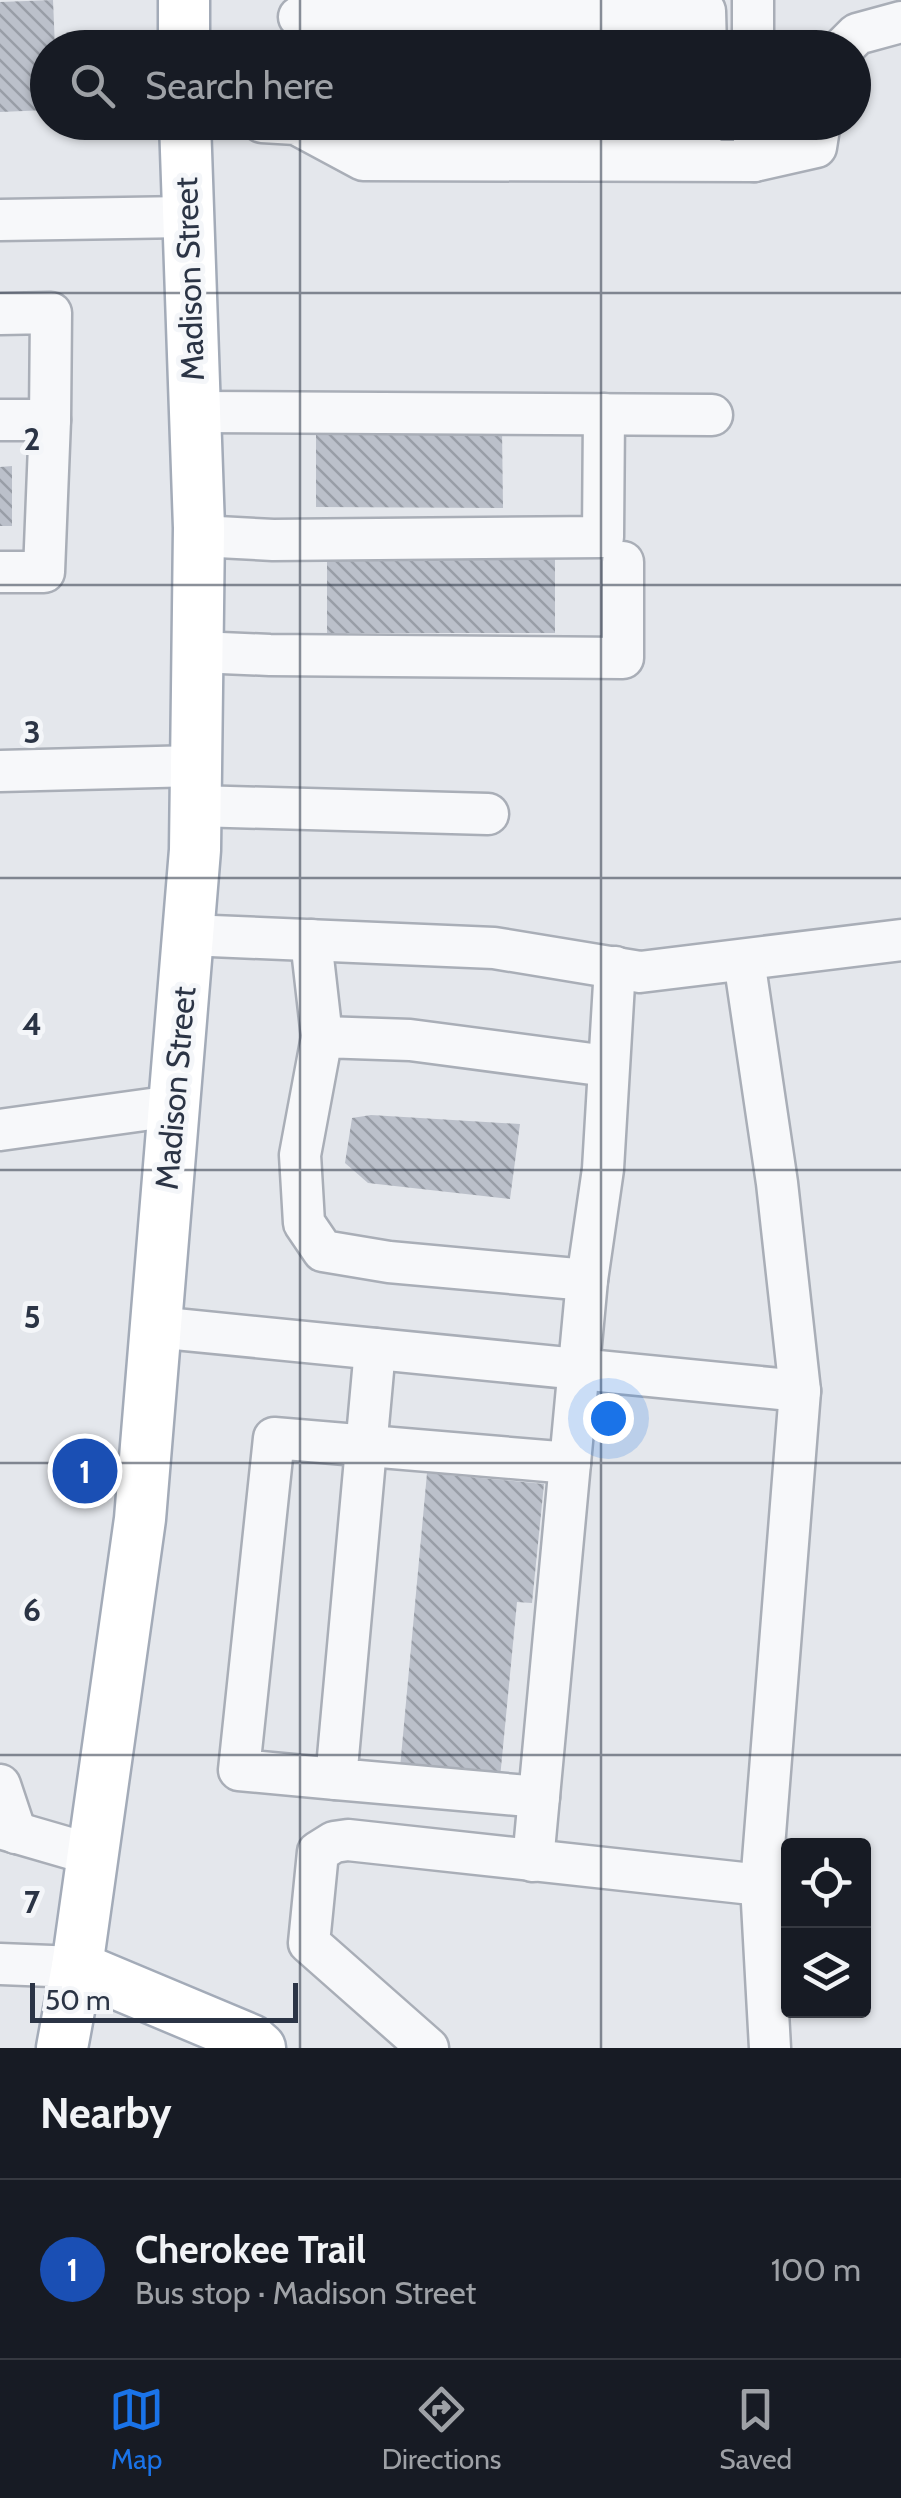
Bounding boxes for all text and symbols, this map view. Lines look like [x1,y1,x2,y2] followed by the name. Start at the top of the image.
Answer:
[30,30,871,140] search box
[65,58,120,113] icon: search
[145,62,334,109] text: Search here
[166,176,212,382] street label: Madison Street
[24,419,40,458] text: 2
[23,712,41,751] text: 3
[147,985,203,1191] street label: Madison Street
[22,1004,42,1043] text: 4
[23,1297,41,1336] text: 5
[583,1393,634,1444] your location
[52,1434,118,1508] pin: 1
[23,1590,41,1629] text: 6
[781,1838,871,2018] map controls
[781,1838,871,1928] button: locate
[24,1882,41,1921] text: 7
[781,1928,871,2018] button: layers
[30,1978,298,2022] scale bar
[45,1983,111,2017] text: 50 m
[40,2087,172,2139] text: Nearby
[135,2226,366,2273] text: Cherokee Trail
[67,2250,78,2289] text: 1
[771,2250,861,2289] text: 100 m
[135,2273,476,2312] text: Bus stop · Madison Street
[109,2382,164,2476] tab: Map
[382,2382,501,2476] tab: Directions
[719,2382,792,2476] tab: Saved

